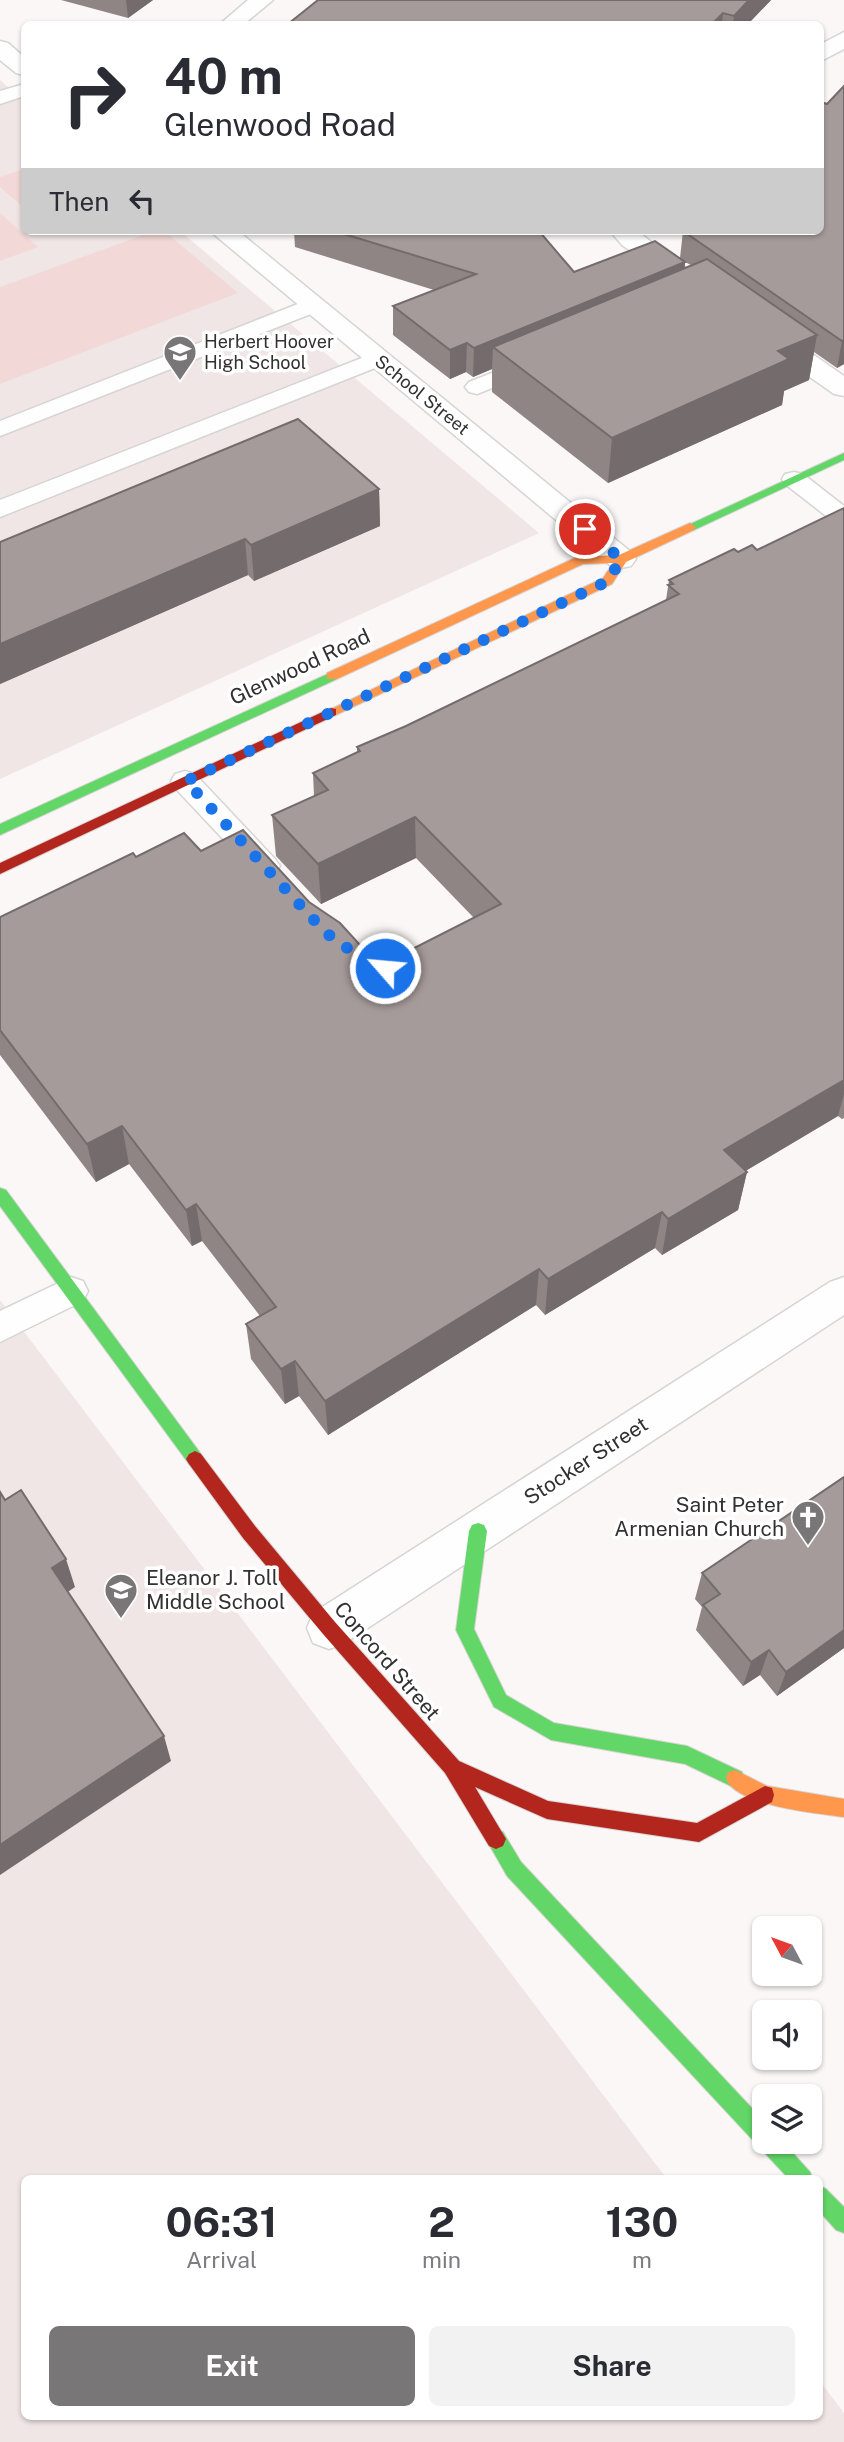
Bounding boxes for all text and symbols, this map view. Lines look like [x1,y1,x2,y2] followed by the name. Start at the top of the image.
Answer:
[164,47,283,105] text: 40 m
[49,49,140,140] icon: right
[164,106,396,143] text: Glenwood Road
[123,182,161,220] icon: left
[49,186,109,217] text: Then
[204,331,334,373] place label: Herbert Hoover High School
[161,333,199,382] school or university icon: Herbert Hoover High School
[371,350,474,439] street label: School Street
[555,499,615,559] pin
[566,510,604,548] icon: arrive
[226,623,374,710] street label: Glenwood Road
[348,931,422,1005] position arrow
[519,1411,652,1510] street label: Stocker Street
[614,1492,784,1541] place label: Saint Peter Armenian Church
[789,1498,827,1547] church icon: Saint Peter Armenian Church
[146,1565,285,1614] place label: Eleanor J. Toll Middle School
[102,1571,140,1620] school or university icon: Eleanor J. Toll Middle School
[329,1596,446,1725] street label: Concord Street
[752,1916,822,1986] north arrow
[752,1916,822,2154] map controls
[752,2000,822,2070] button: sound
[752,2084,822,2154] button: layers
[166,2197,277,2246] text: 06:31
[428,2197,455,2246] text: 2
[606,2197,678,2246] text: 130
[186,2246,257,2273] text: Arrival
[422,2246,461,2273] text: min
[632,2246,652,2273] text: m
[49,2326,415,2406] button: Exit
[429,2326,795,2406] button: Share

